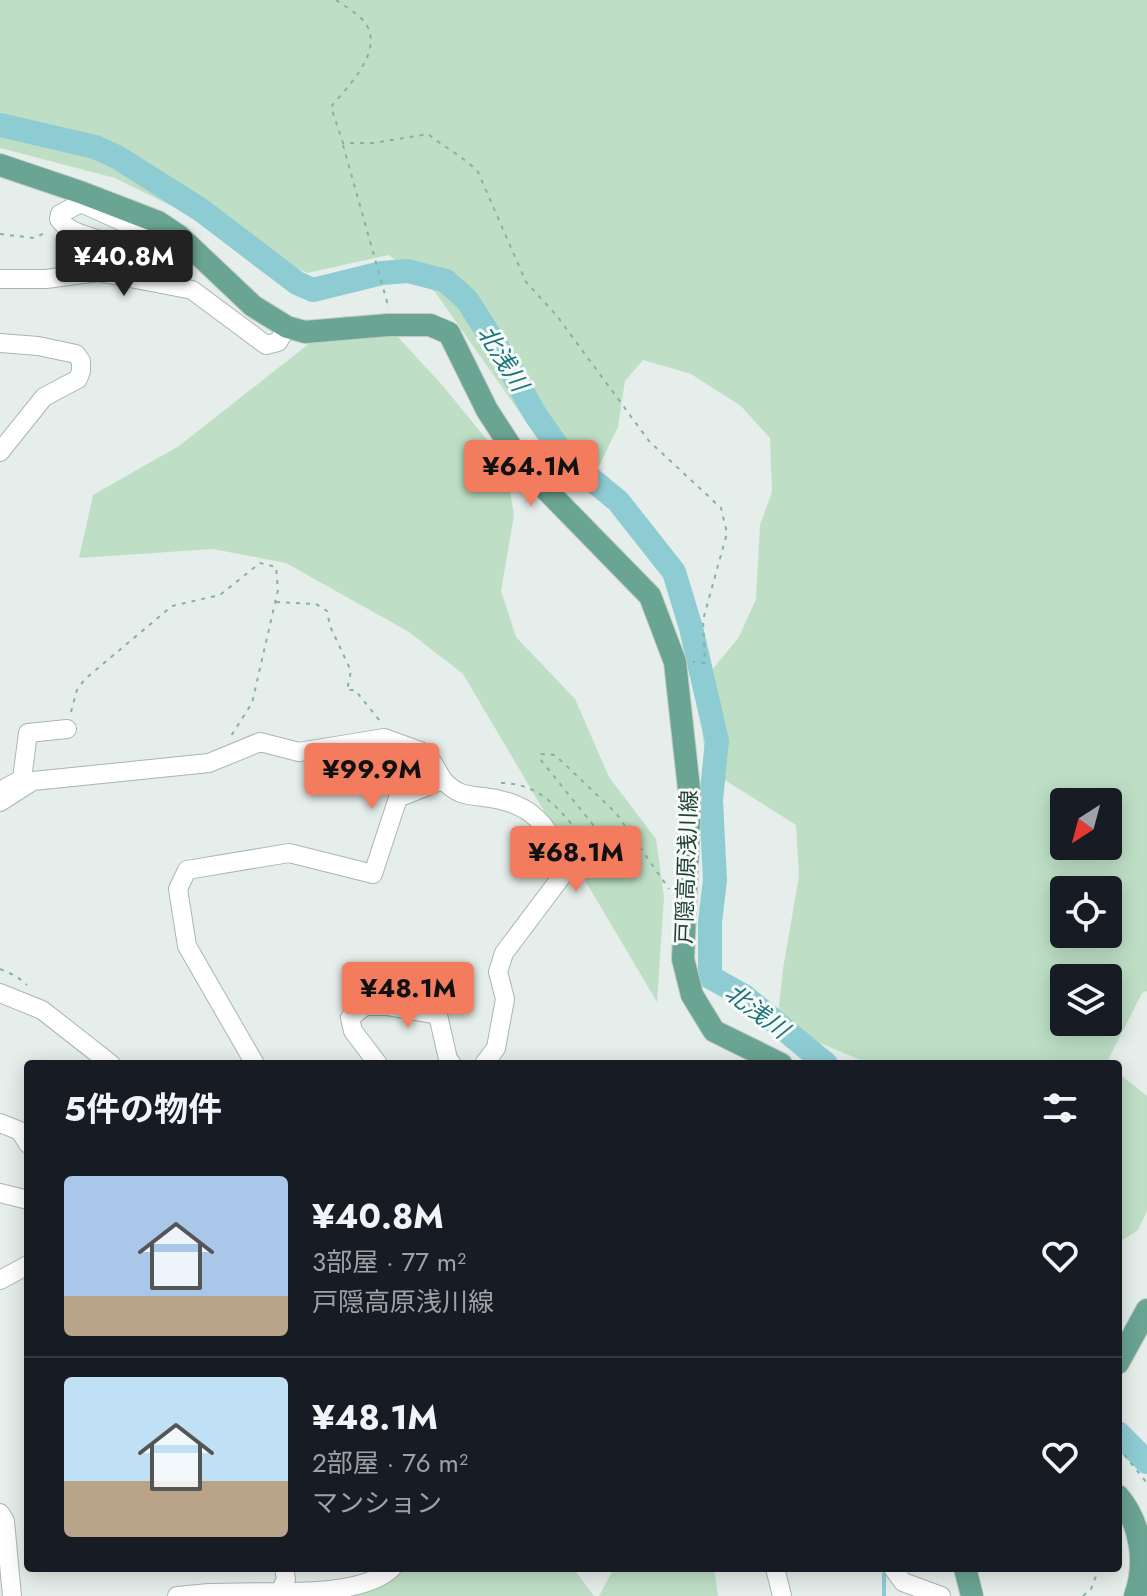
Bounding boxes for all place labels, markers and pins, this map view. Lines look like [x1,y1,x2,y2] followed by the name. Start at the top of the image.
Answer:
[59,230,189,298] pin: ¥40.8M
[466,440,596,508] pin: ¥64.1M
[307,743,437,811] pin: ¥99.9M
[511,826,641,894] pin: ¥68.1M
[343,962,473,1030] pin: ¥48.1M

